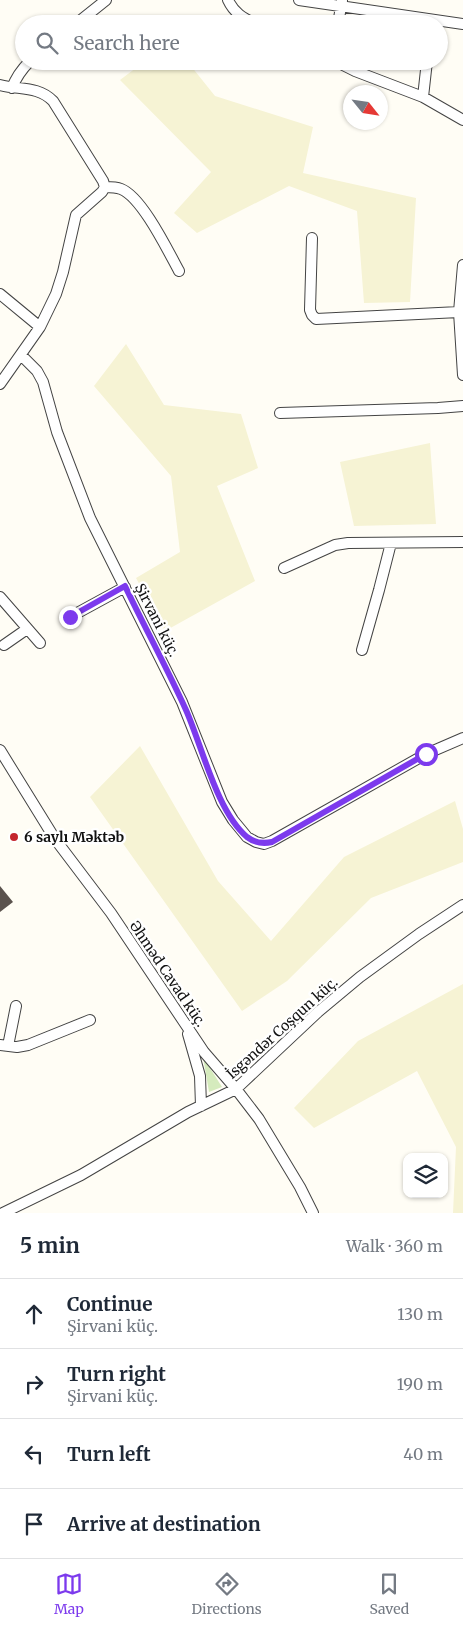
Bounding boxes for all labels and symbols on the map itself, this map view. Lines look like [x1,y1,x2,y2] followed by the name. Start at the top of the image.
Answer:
[343,85,388,130] north arrow
[131,580,183,660] street label: Şirvani küç.
[59,606,82,629] route end
[415,743,438,766] route start
[24,828,124,846] place label: 6 saylı Məktəb
[8,831,20,843] marker: 6 saylı Məktəb
[126,918,210,1030] street label: Əhməd Cavad küç.
[223,973,341,1083] street label: İsgəndər Coşqun küç.

